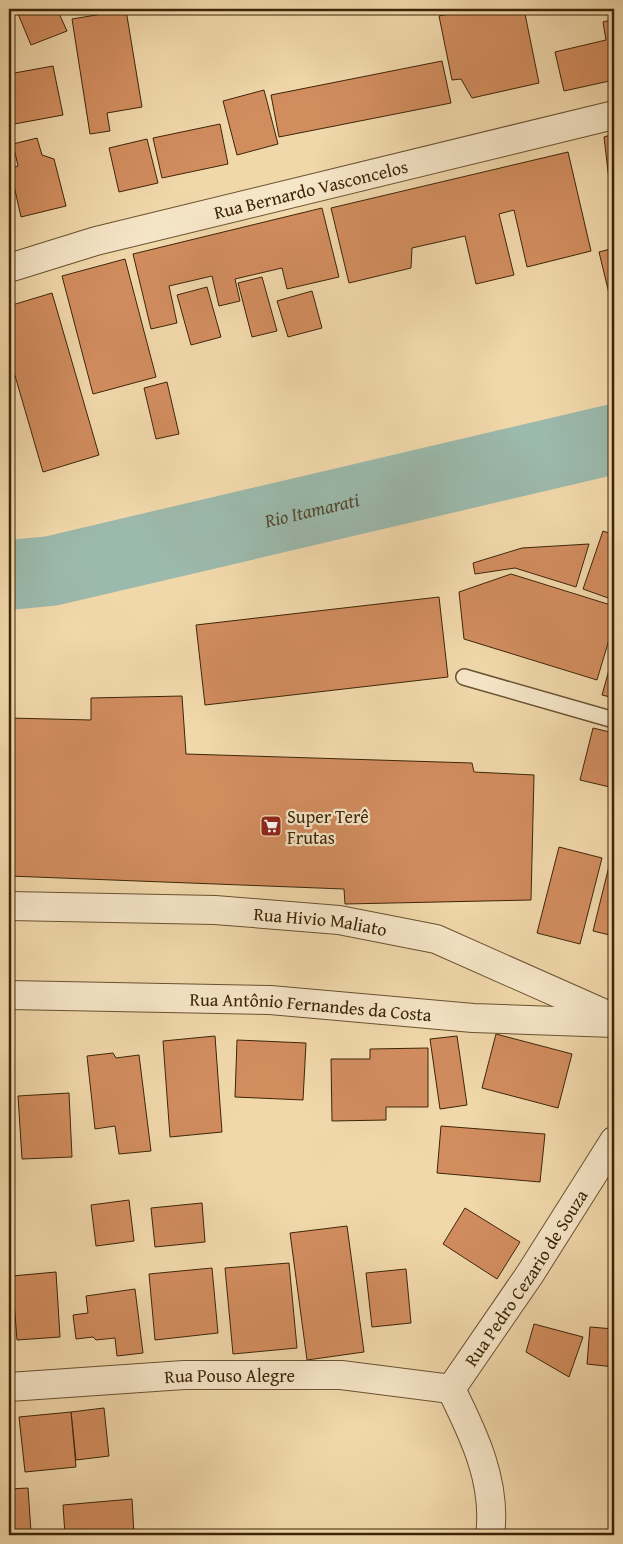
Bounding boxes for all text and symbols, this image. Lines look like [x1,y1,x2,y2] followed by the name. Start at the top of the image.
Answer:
[211,152,410,225] street label: Rua Bernardo Vasconcelos
[261,485,362,535] water label: Rio Itamarati
[287,803,369,851] place label: Super Terê Frutas
[259,814,283,838] supermarket icon: Super Terê Frutas
[253,900,389,943] street label: Rua Hivio Maliato
[189,985,433,1028] street label: Rua Antônio Fernandes da Costa
[457,1183,594,1372] street label: Rua Pedro Cezario de Souza
[163,1361,295,1390] street label: Rua Pouso Alegre

